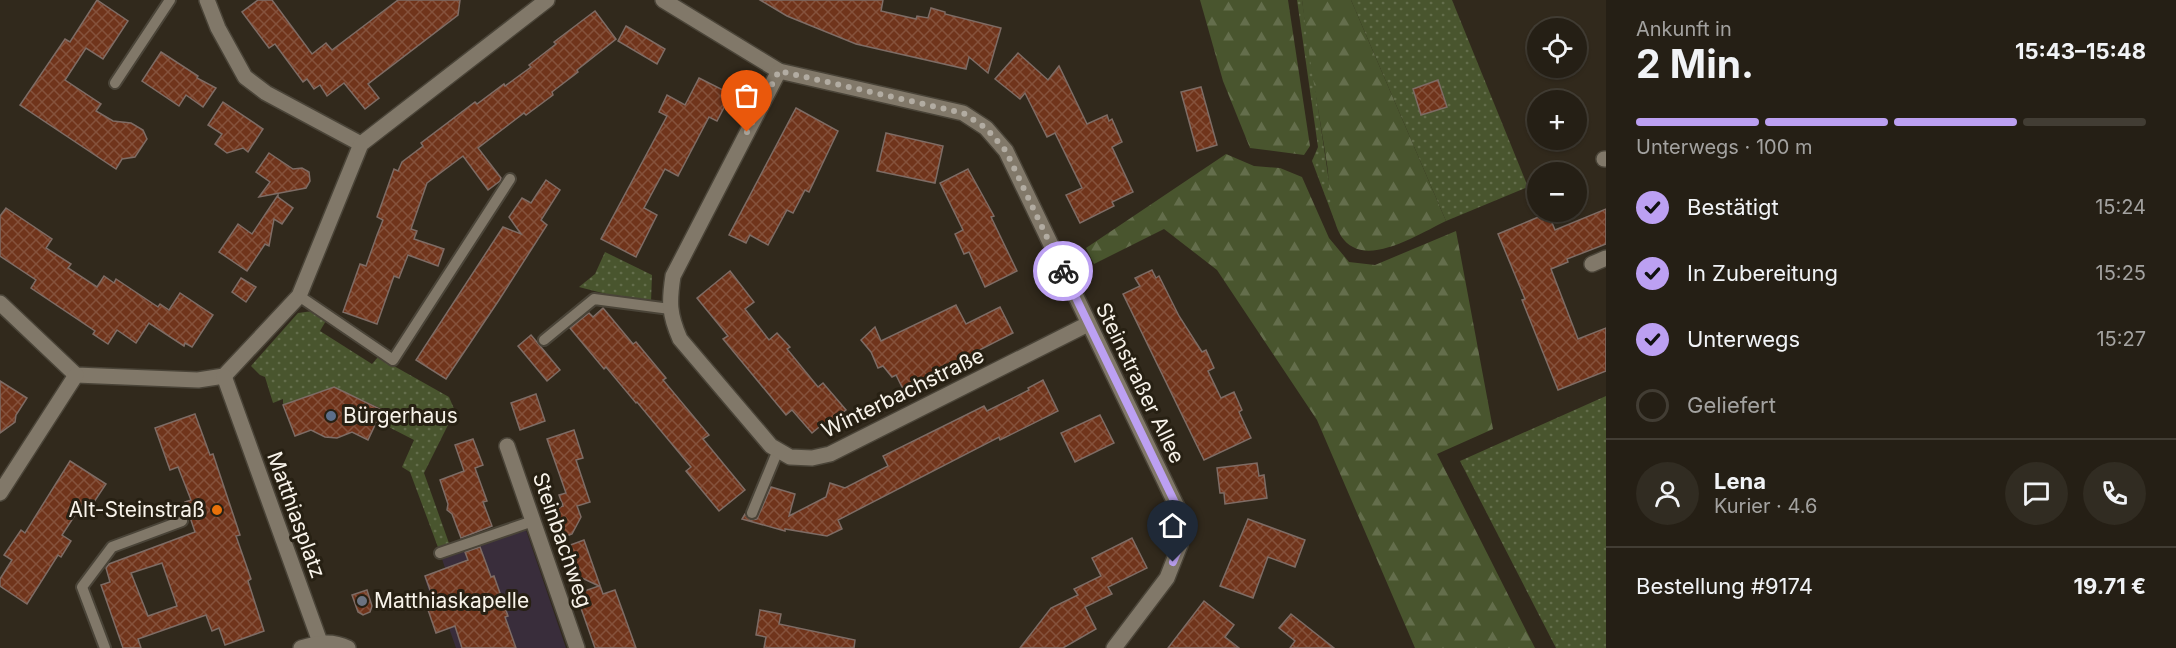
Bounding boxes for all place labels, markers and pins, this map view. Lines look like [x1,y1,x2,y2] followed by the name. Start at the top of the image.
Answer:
[721,70,772,132] pin
[343,403,458,428] place label: Bürgerhaus
[324,409,338,423] marker: Bürgerhaus
[69,497,205,522] place label: Alt-Steinstraß
[1147,500,1198,562] pin
[210,503,224,517] marker: Alt-Steinstraß
[374,588,529,613] place label: Matthiaskapelle
[355,594,369,608] marker: Matthiaskapelle

